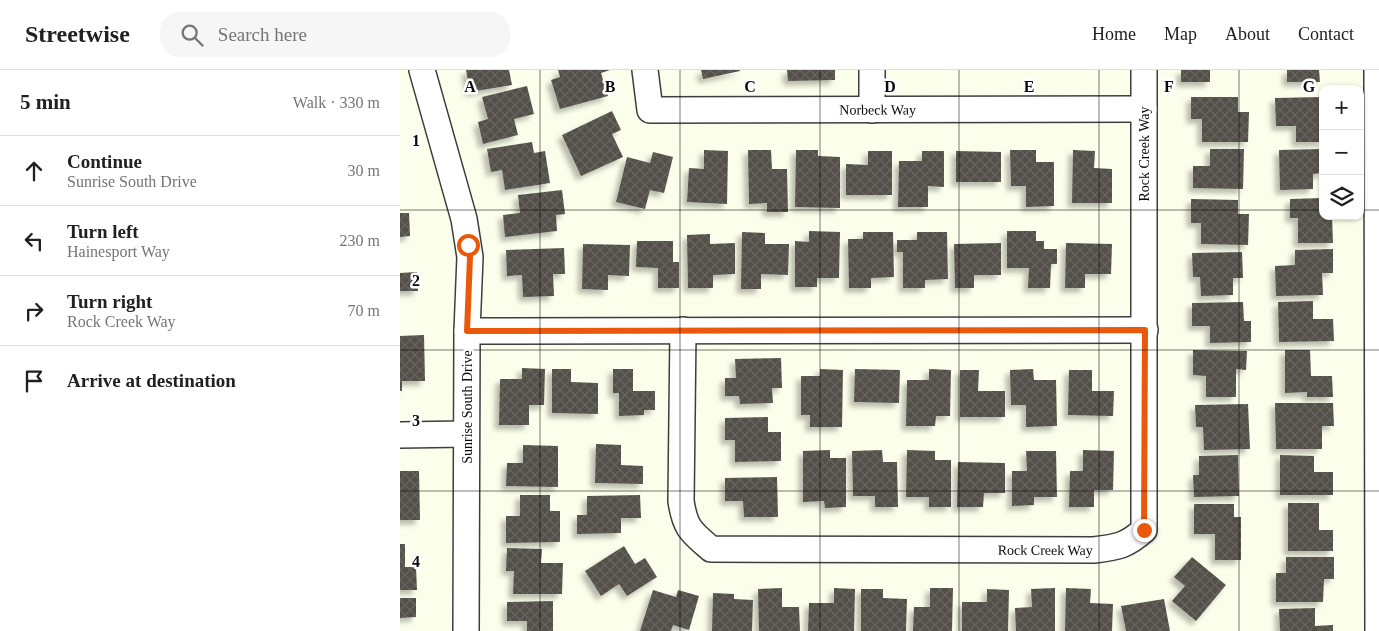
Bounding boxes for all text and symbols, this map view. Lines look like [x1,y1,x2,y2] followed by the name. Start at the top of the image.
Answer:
[160,12,510,57] search box
[25,21,130,47] text: Streetwise
[178,21,206,49] icon: search
[218,24,307,45] text: Search here
[1092,24,1136,44] text: Home
[1164,24,1197,44] text: Map
[1225,24,1270,44] text: About
[1298,24,1354,44] text: Contact
[464,78,476,95] text: A
[605,78,616,95] text: B
[744,78,756,95] text: C
[884,78,896,95] text: D
[1024,78,1034,95] text: E
[1164,78,1174,95] text: F
[1303,78,1316,95] text: G
[1319,85,1364,220] map controls
[1319,85,1364,130] button: +
[20,90,71,114] text: 5 min
[293,94,380,111] text: Walk · 330 m
[839,102,916,117] street label: Norbeck Way
[1137,106,1152,202] street label: Rock Creek Way
[1319,130,1364,175] button: −
[412,132,420,149] text: 1
[67,151,142,172] text: Continue
[20,157,48,185] icon: ahead
[348,162,380,179] text: 30 m
[67,173,197,190] text: Sunrise South Drive
[1319,175,1364,220] button: layers
[67,221,139,242] text: Turn left
[20,227,48,255] icon: left
[340,232,380,249] text: 230 m
[457,234,480,257] route start
[67,243,170,260] text: Hainesport Way
[412,272,420,289] text: 2
[67,291,152,312] text: Turn right
[20,297,48,325] icon: right
[348,302,380,319] text: 70 m
[67,313,176,330] text: Rock Creek Way
[460,350,475,464] street label: Sunrise South Drive
[20,367,48,395] icon: arrive
[67,370,236,391] text: Arrive at destination
[412,412,420,429] text: 3
[1133,519,1156,542] route end
[998,542,1093,557] street label: Rock Creek Way
[412,553,420,570] text: 4

